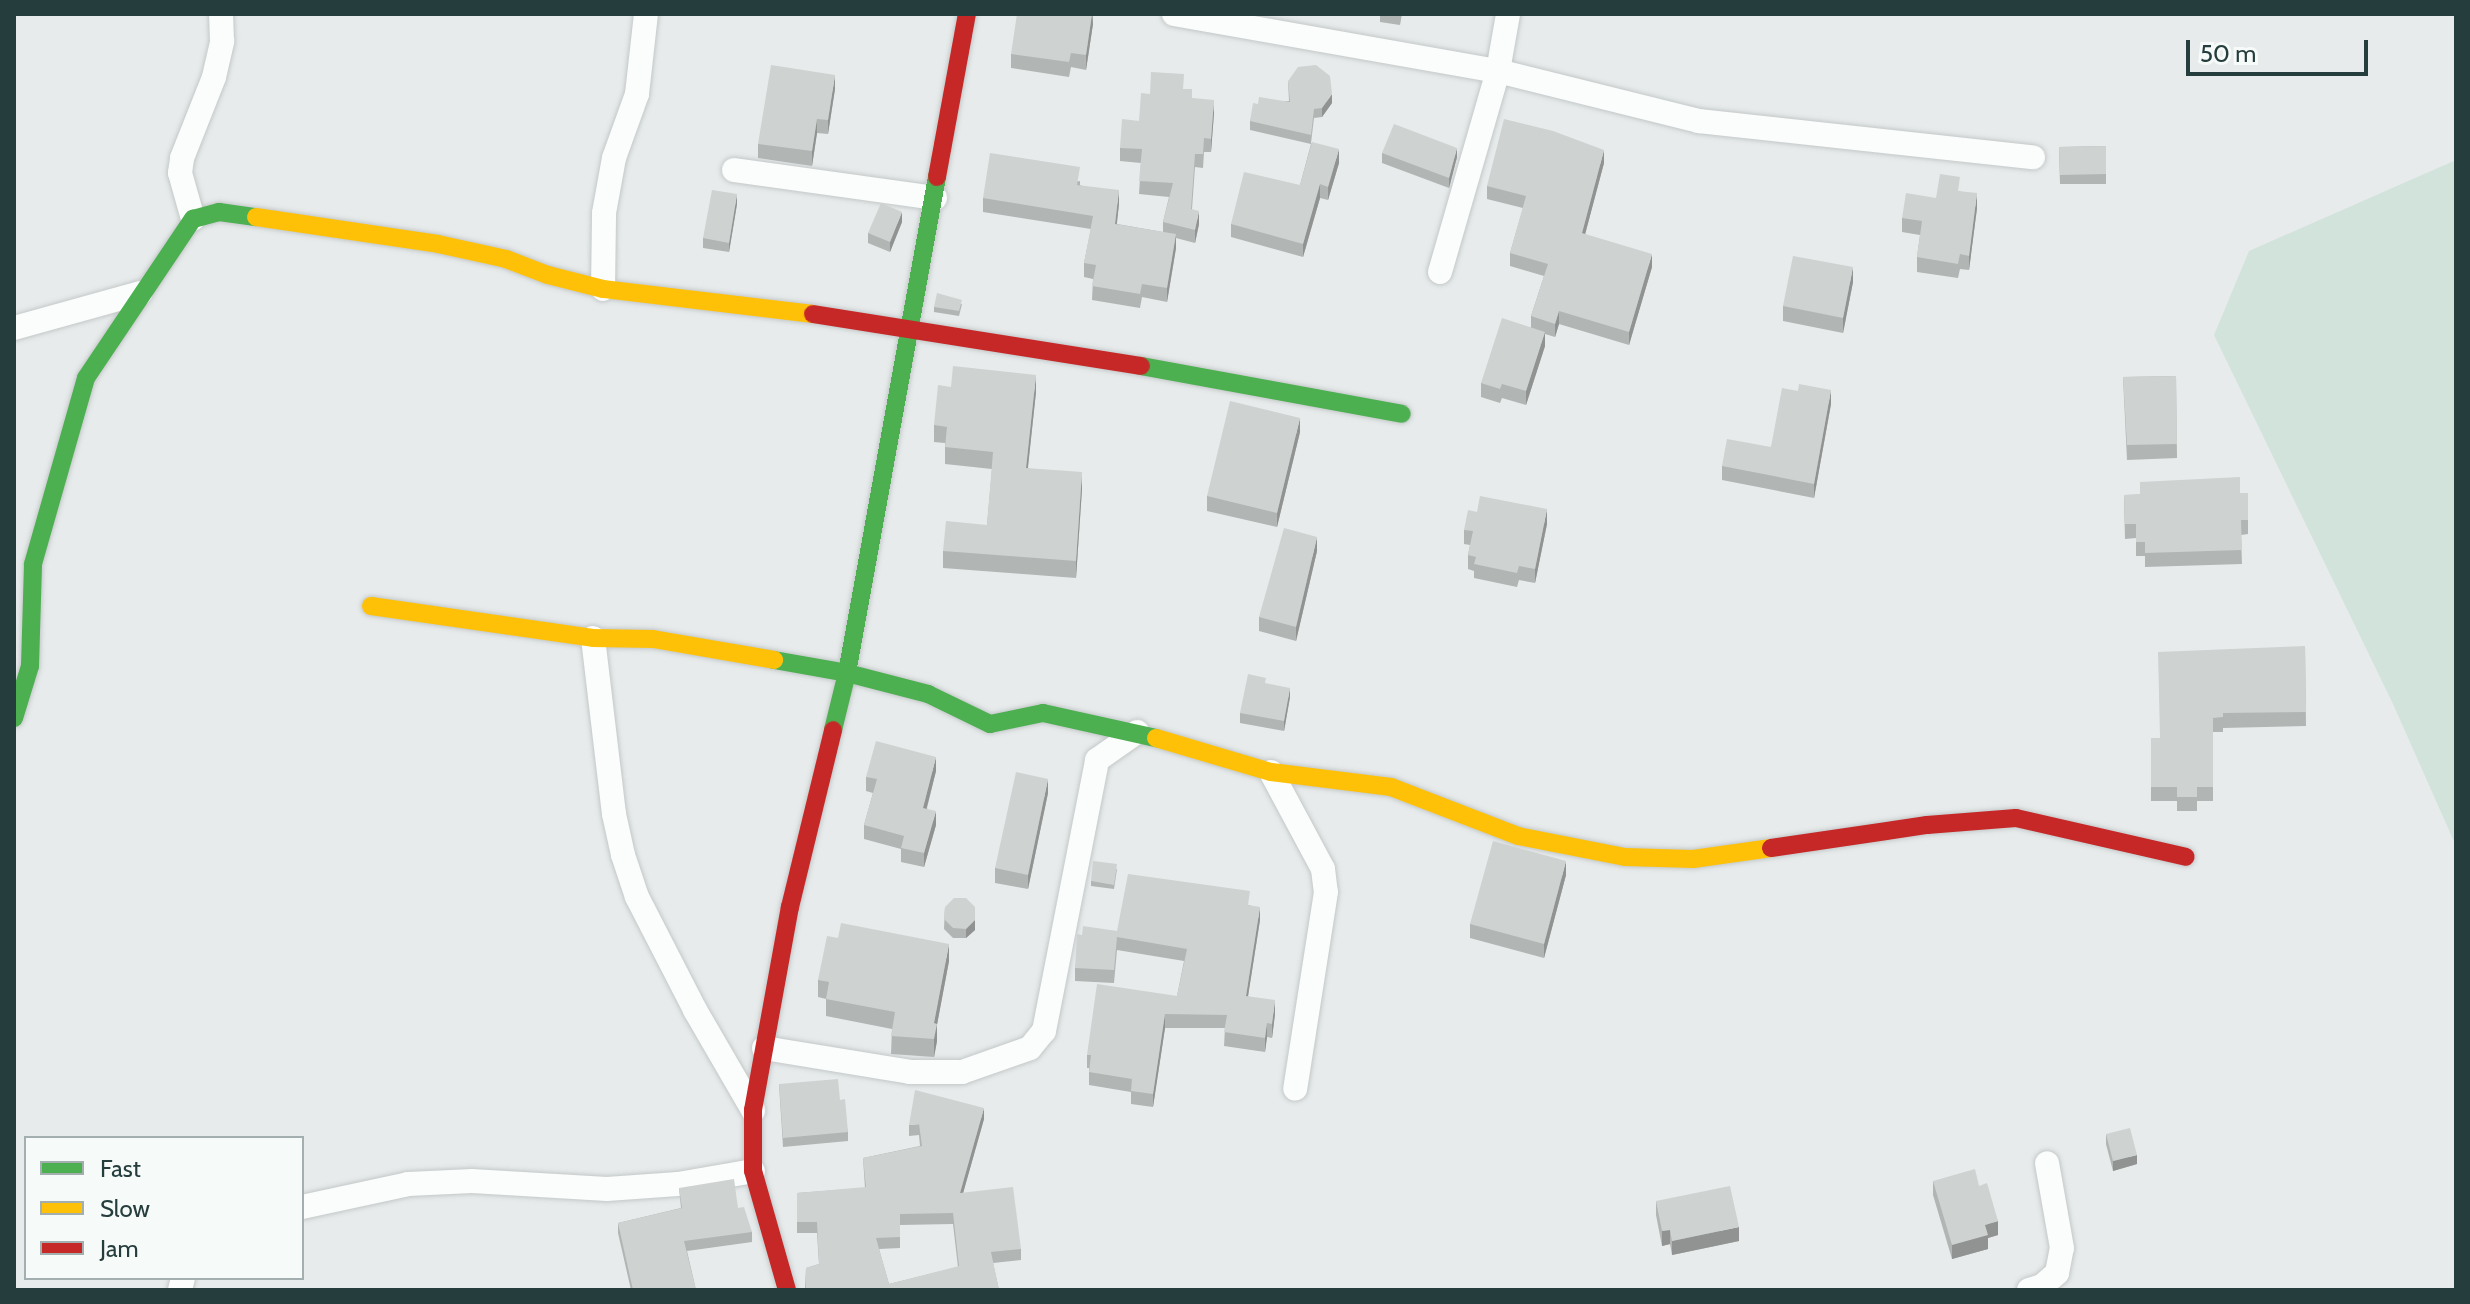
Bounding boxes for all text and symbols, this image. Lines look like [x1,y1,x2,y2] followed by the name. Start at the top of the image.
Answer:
[2190,24,2372,74] scale bar
[2200,39,2256,68] text: 50 m
[24,1136,304,1280] legend
[100,1154,141,1183] text: Fast
[100,1194,150,1223] text: Slow
[100,1234,138,1263] text: Jam

